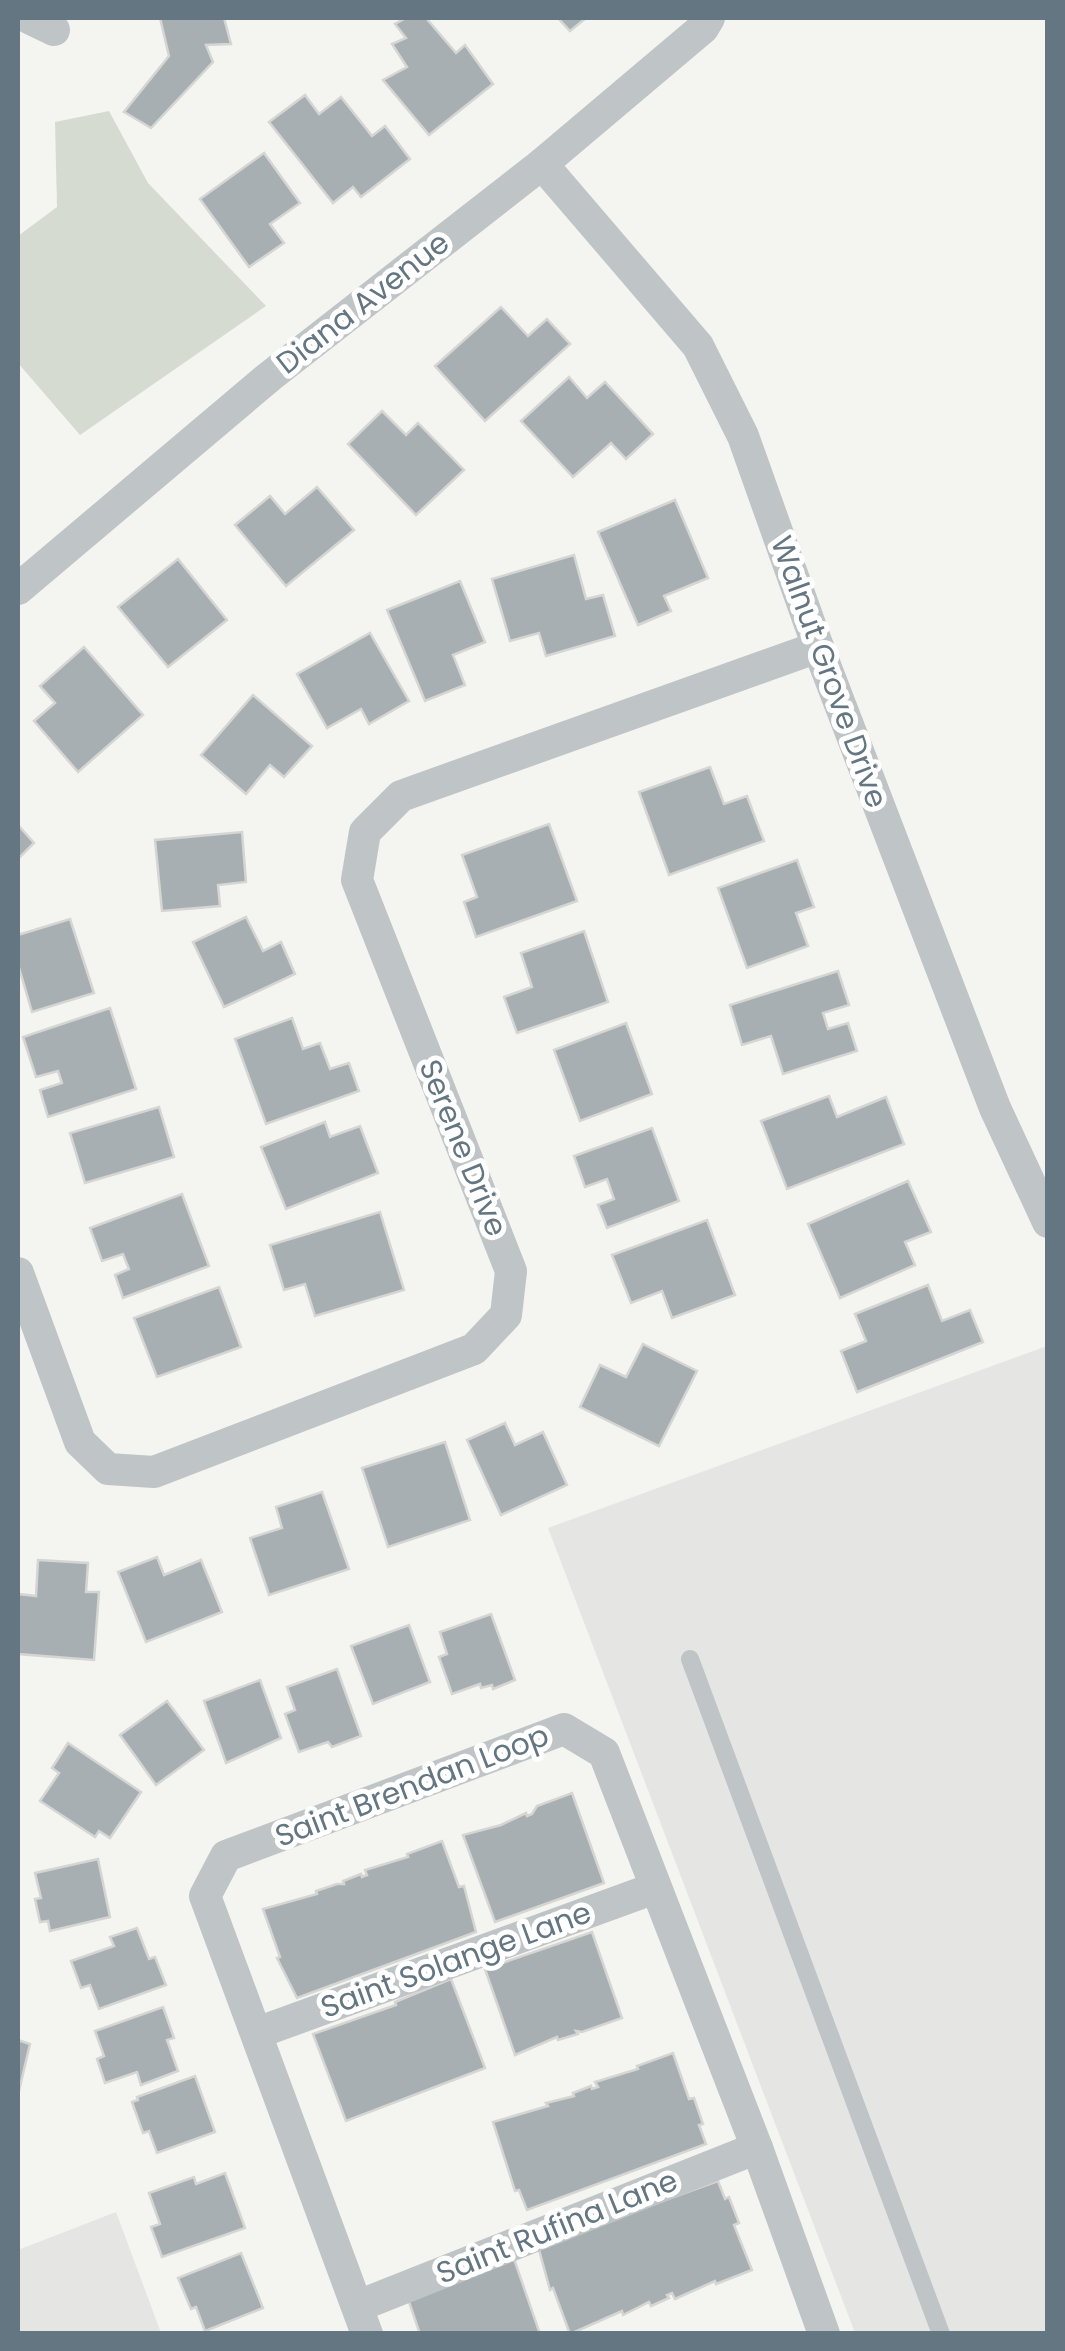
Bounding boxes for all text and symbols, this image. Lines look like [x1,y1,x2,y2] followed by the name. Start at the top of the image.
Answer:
[267,221,458,384] street label: Diana Avenue
[760,530,899,814] street label: Walnut Grove Drive
[408,1053,518,1243] street label: Serene Drive
[269,1713,555,1858] street label: Saint Brendan Loop
[315,1891,597,2028] street label: Saint Solange Lane
[430,2159,684,2295] street label: Saint Rufina Lane

